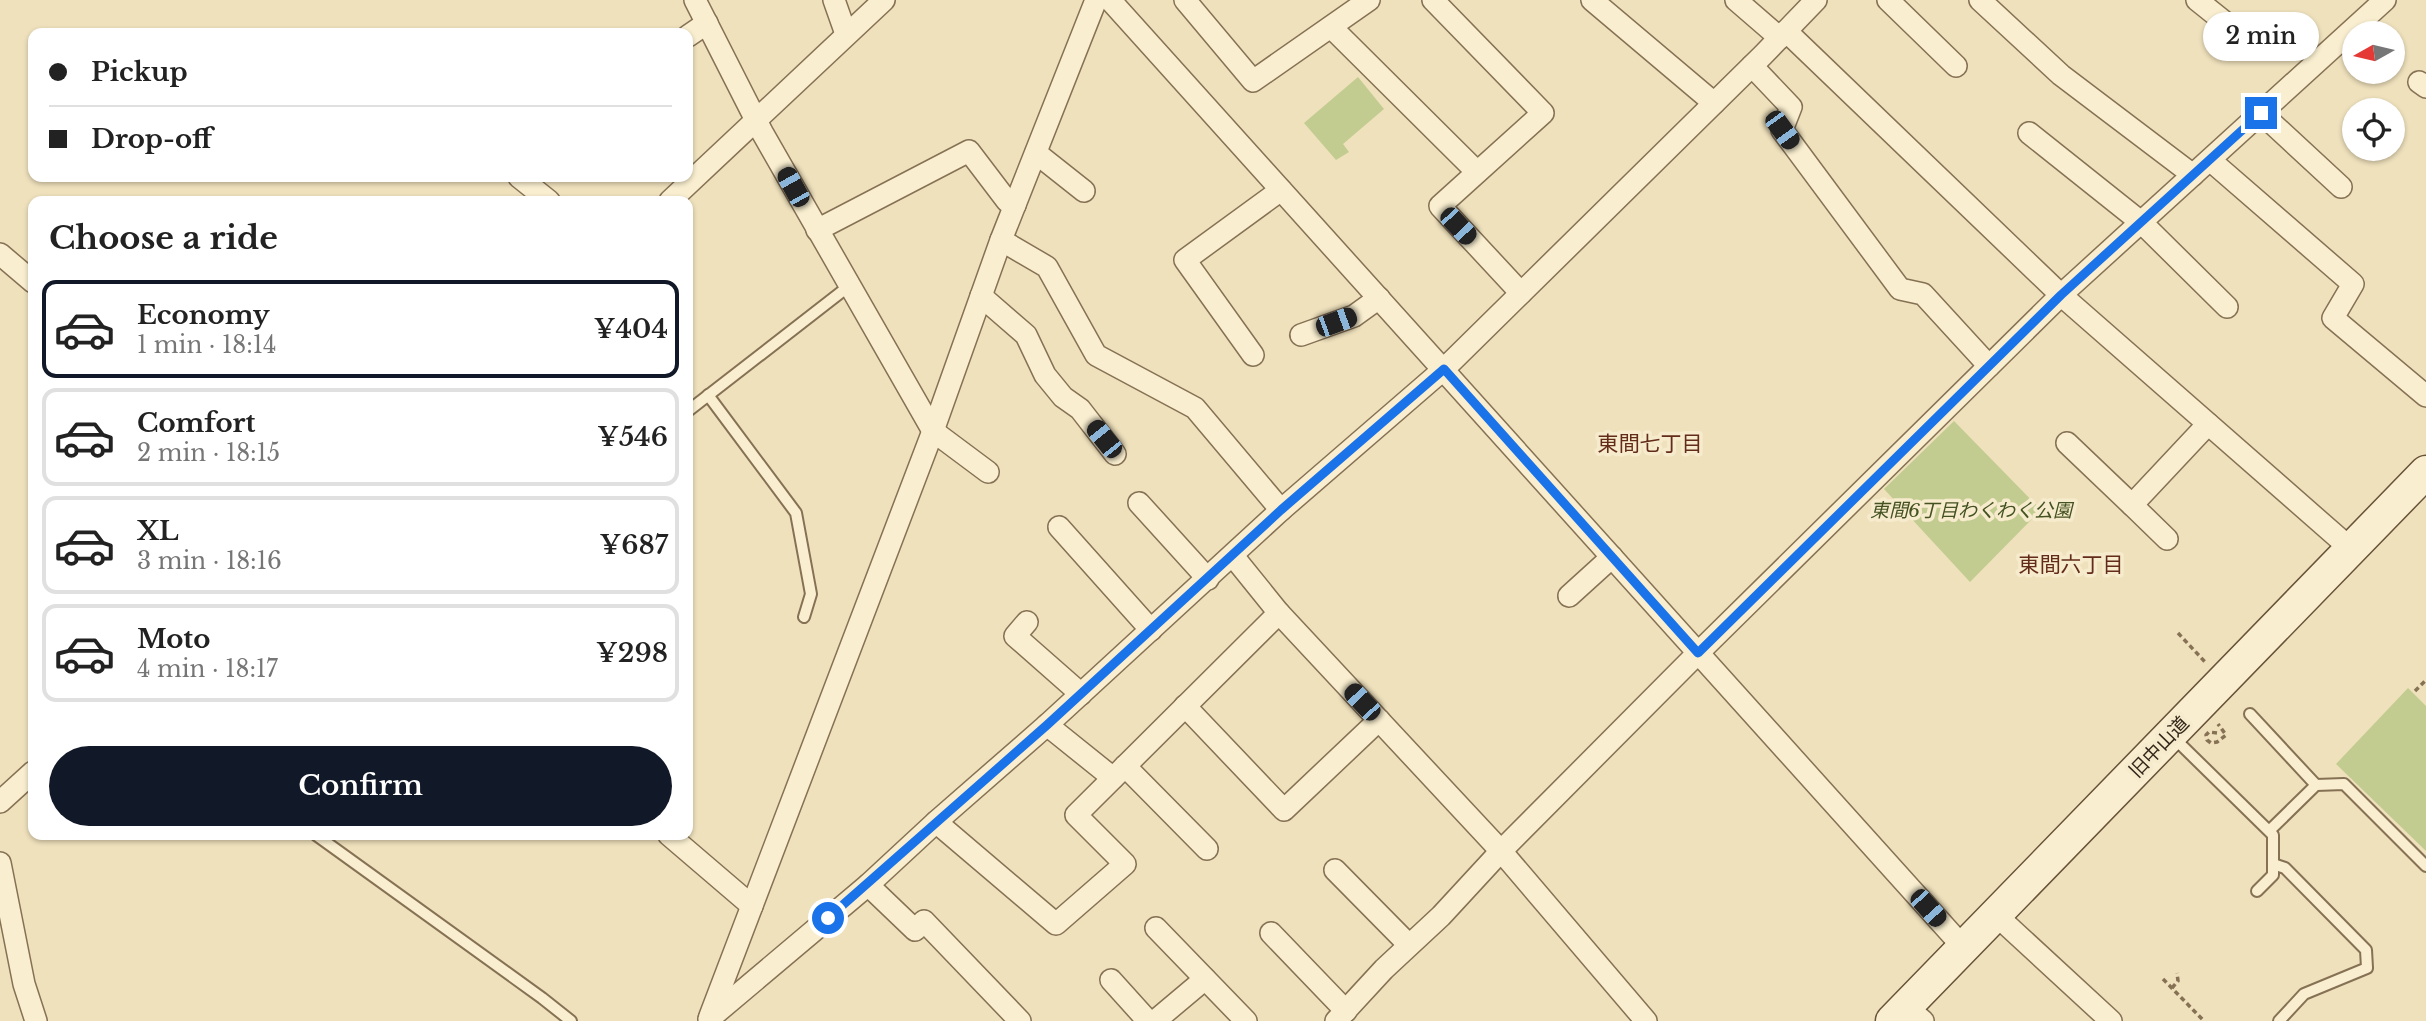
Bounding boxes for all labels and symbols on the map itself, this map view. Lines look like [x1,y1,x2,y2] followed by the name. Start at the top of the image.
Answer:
[2203,11,2319,60] callout: 2 min
[2342,21,2404,84] north arrow
[2245,97,2277,129] route end
[1762,107,1803,153] car
[774,164,813,210] car
[1436,203,1481,249] car
[1313,305,1360,339] car
[1083,416,1126,462] car
[1598,431,1703,457] district label: 東間七丁目
[1870,499,2075,522] park label: 東間6丁目わくわく公園
[2019,552,2124,578] district label: 東間六丁目
[1340,679,1385,725] car
[2124,712,2194,782] street label: 旧中山道
[1907,885,1950,931] car
[812,902,844,934] route start

